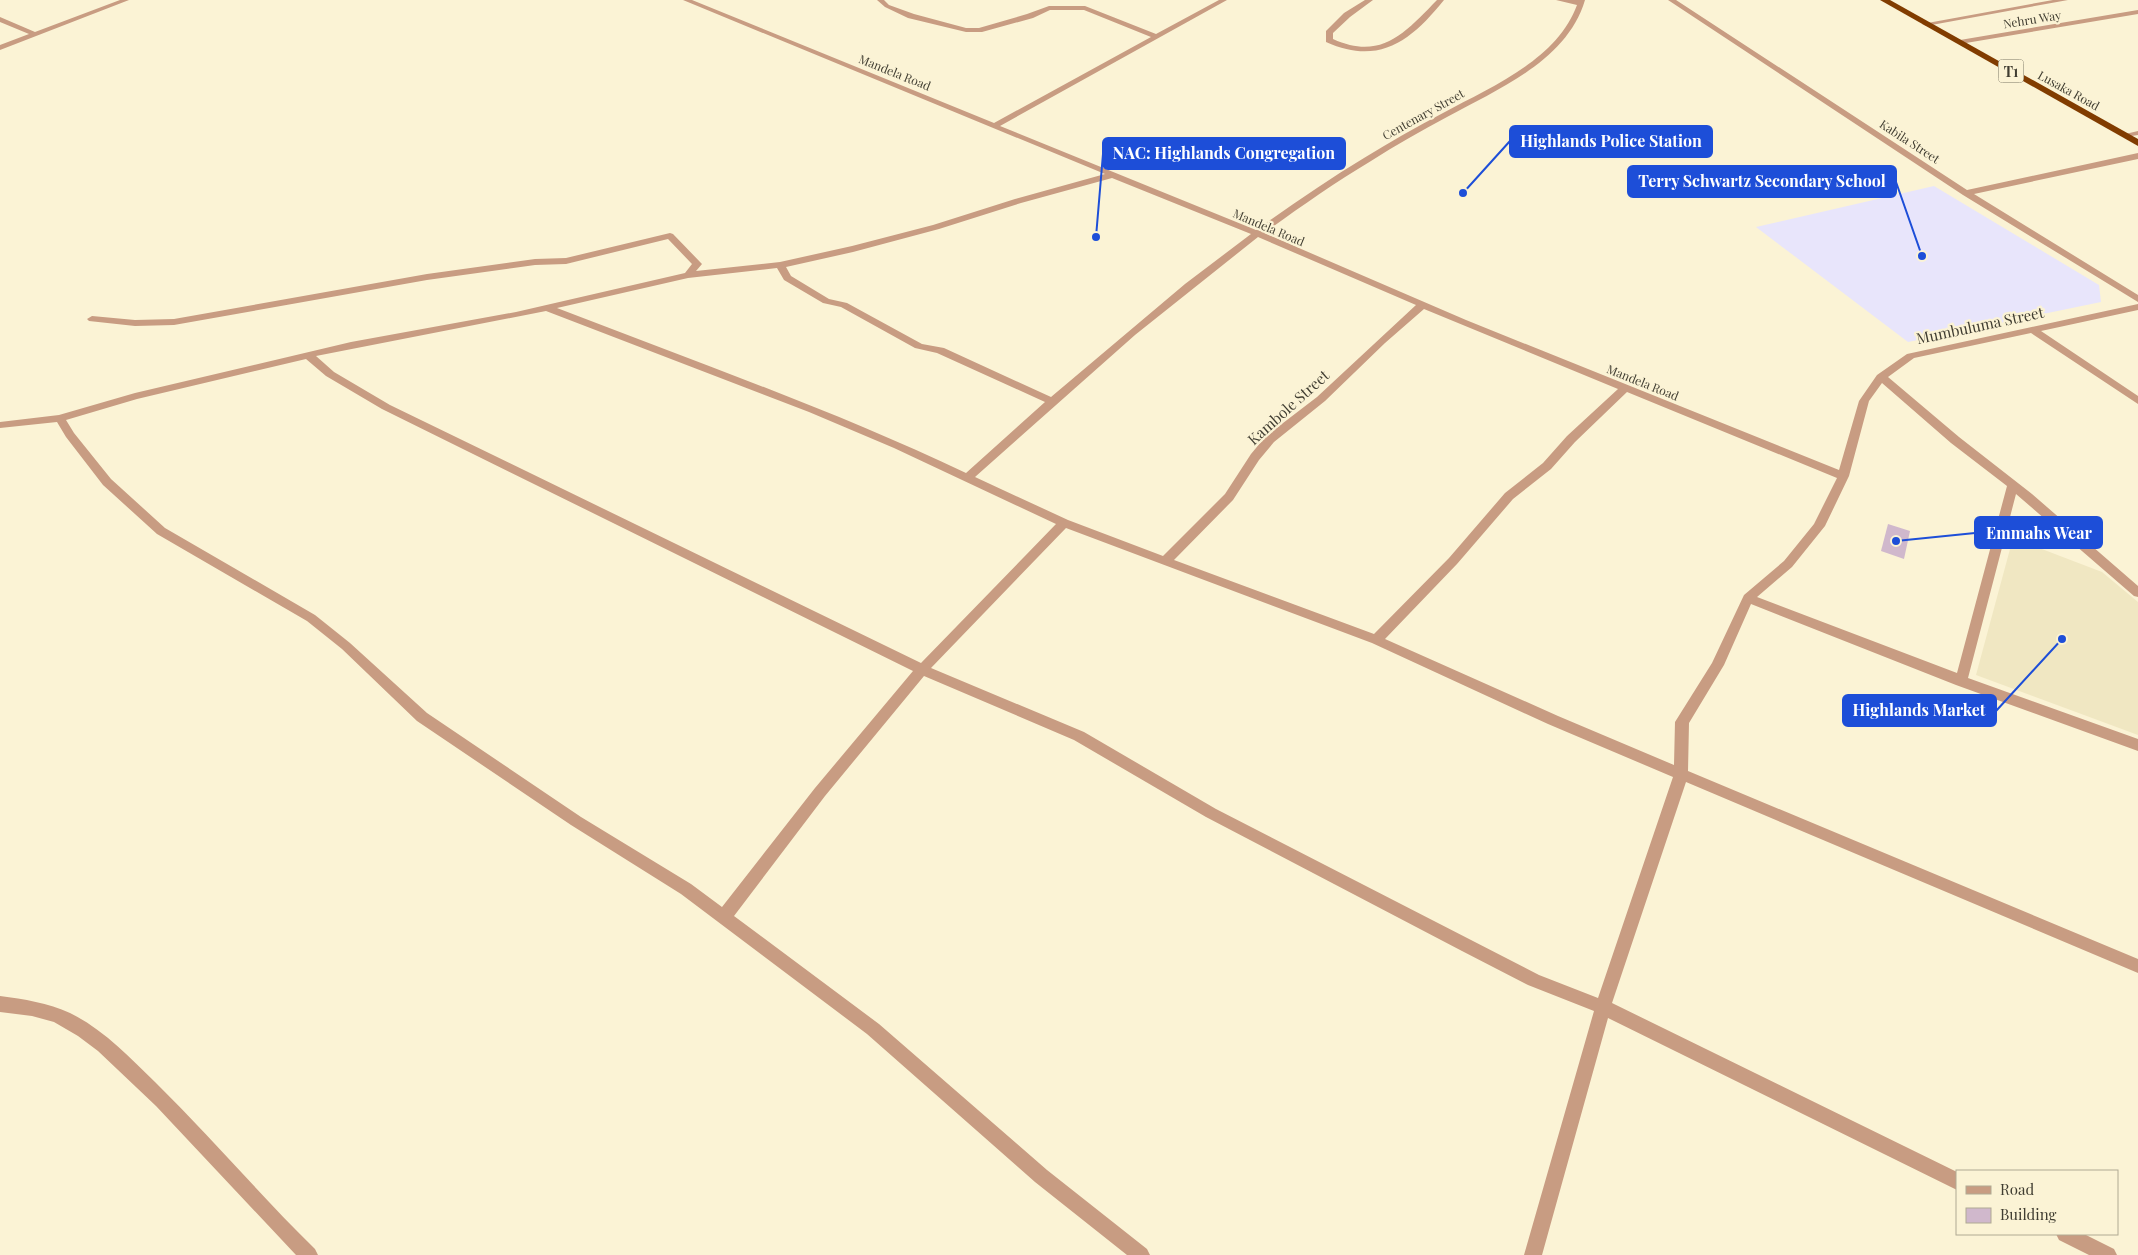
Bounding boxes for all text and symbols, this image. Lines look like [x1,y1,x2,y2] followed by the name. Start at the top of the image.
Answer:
[2002,7,2062,31] street label: Nehru Way
[857,50,933,94] street label: Mandela Road
[1998,59,2024,82] road number: T1
[2035,67,2103,113] street label: Lusaka Road
[1379,85,1467,143] street label: Centenary Street
[1877,116,1944,167] street label: Kabila Street
[1510,126,1712,157] callout: Highlands Police Station
[1520,130,1702,151] text: Highlands Police Station
[1103,138,1345,169] callout: NAC: Highlands Congregation
[1113,142,1335,163] text: NAC: Highlands Congregation
[1628,166,1896,197] callout: Terry Schwartz Secondary School
[1638,170,1886,191] text: Terry Schwartz Secondary School
[1231,205,1307,249] street label: Mandela Road
[1914,302,2046,348] street label: Mumbuluma Street
[1605,360,1681,404] street label: Mandela Road
[1243,365,1333,449] street label: Kambole Street
[1975,517,2102,548] callout: Emmahs Wear
[1986,522,2092,543] text: Emmahs Wear
[1843,695,1996,726] callout: Highlands Market
[1853,699,1986,720] text: Highlands Market
[1956,1170,2118,1235] legend
[2000,1179,2034,1199] text: Road
[2000,1204,2057,1224] text: Building

